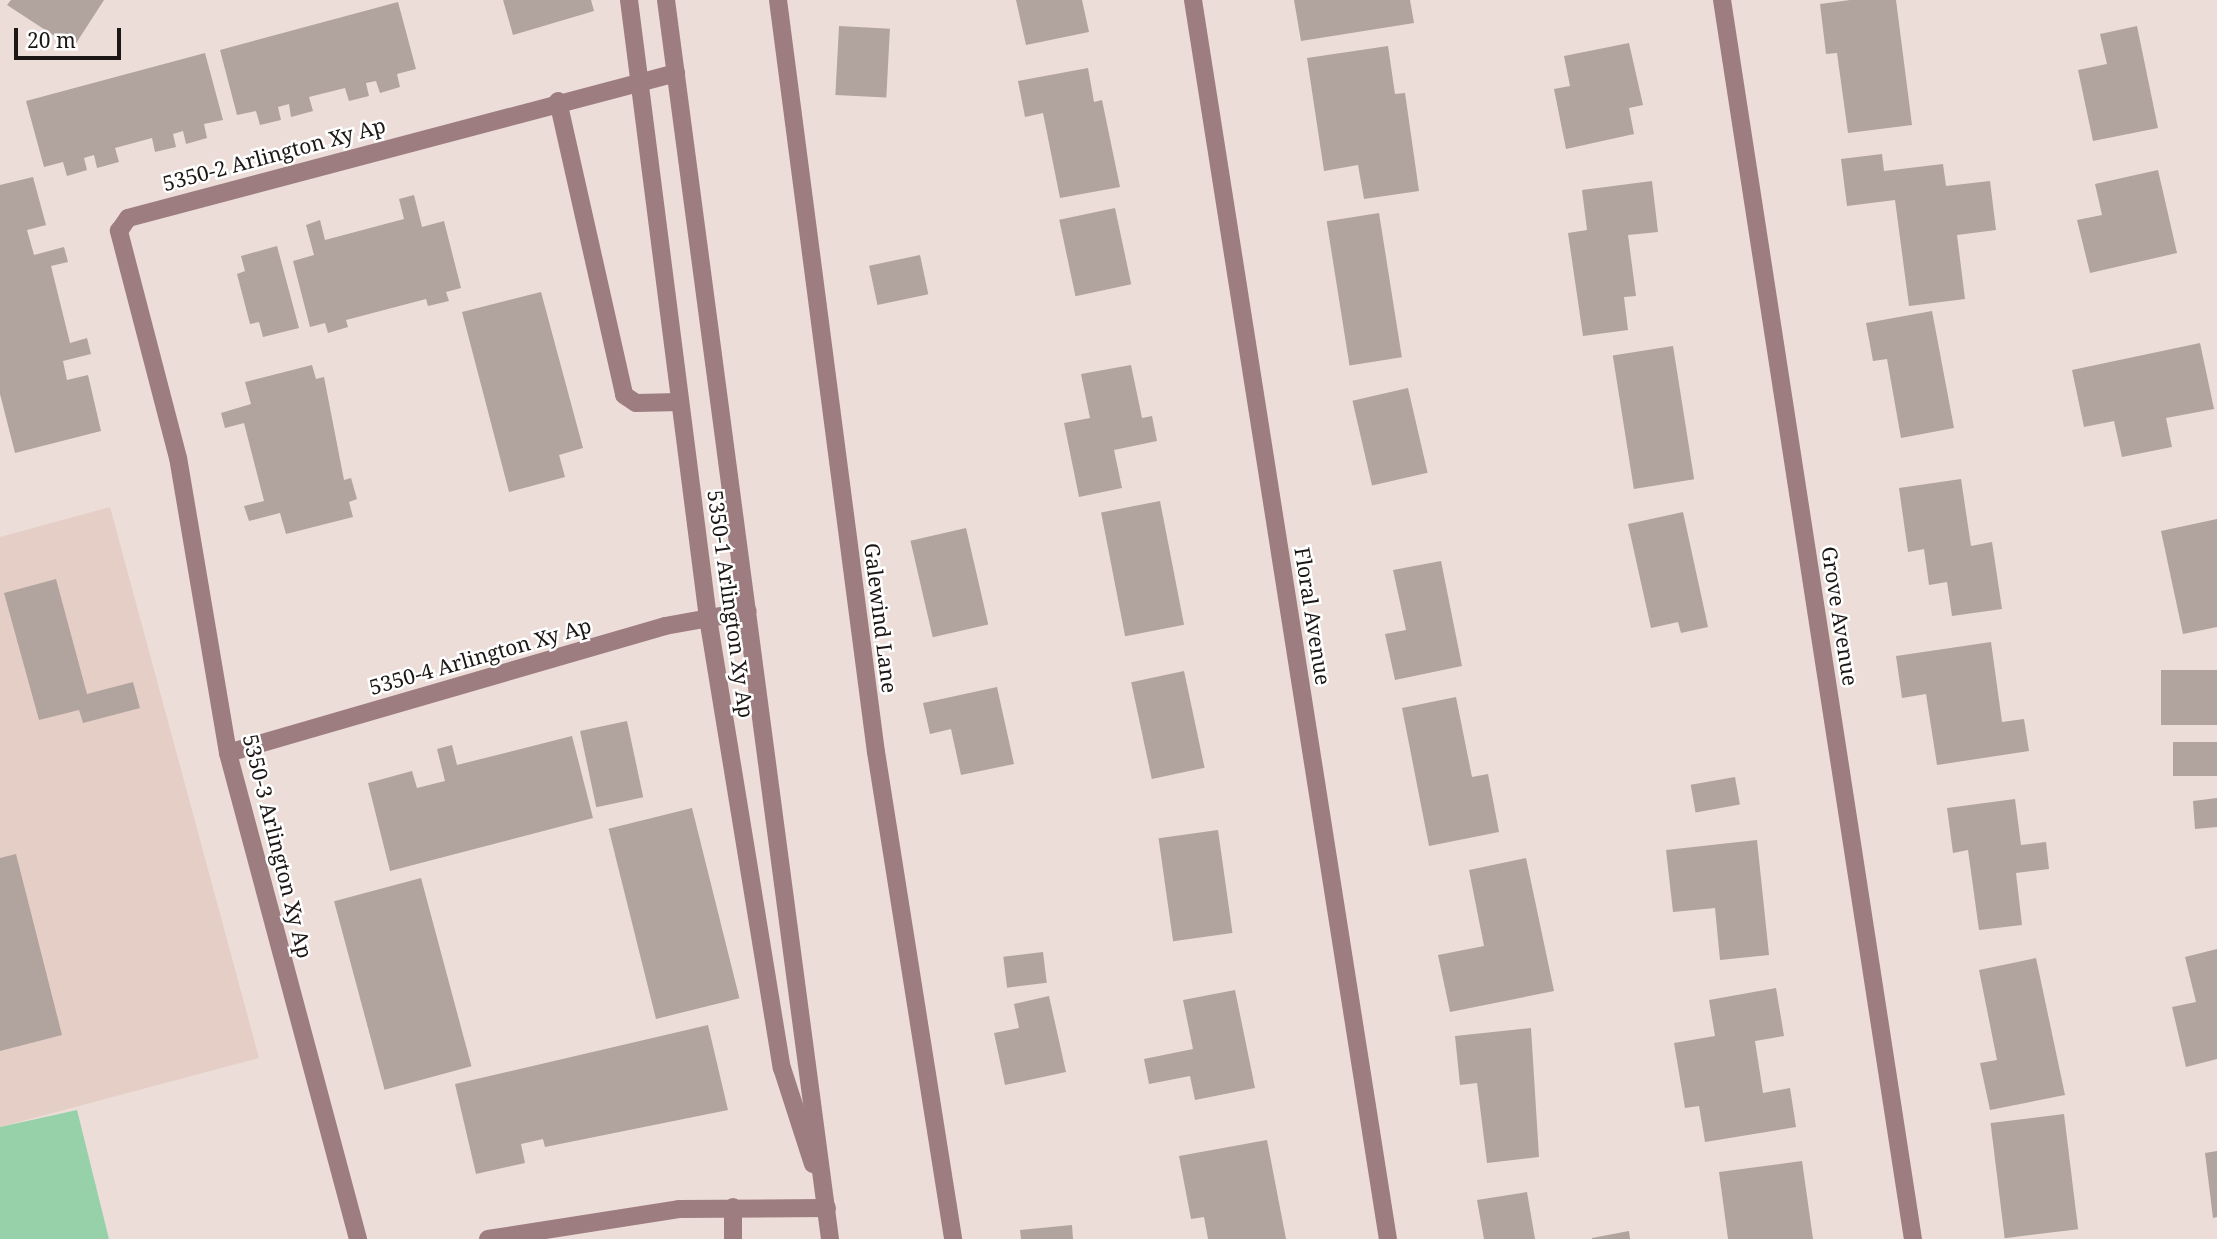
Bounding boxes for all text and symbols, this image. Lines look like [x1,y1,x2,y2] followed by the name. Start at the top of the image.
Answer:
[18,14,124,58] scale bar
[27,26,76,54] text: 20 m
[160,112,388,196] street label: 5350-2 Arlington Xy Ap
[703,488,759,720] street label: 5350-1 Arlington Xy Ap
[859,542,903,694] street label: Galewind Lane
[1817,544,1863,688] street label: Grove Avenue
[1290,545,1336,687] street label: Floral Avenue
[366,612,594,700] street label: 5350-4 Arlington Xy Ap
[238,731,318,961] street label: 5350-3 Arlington Xy Ap

